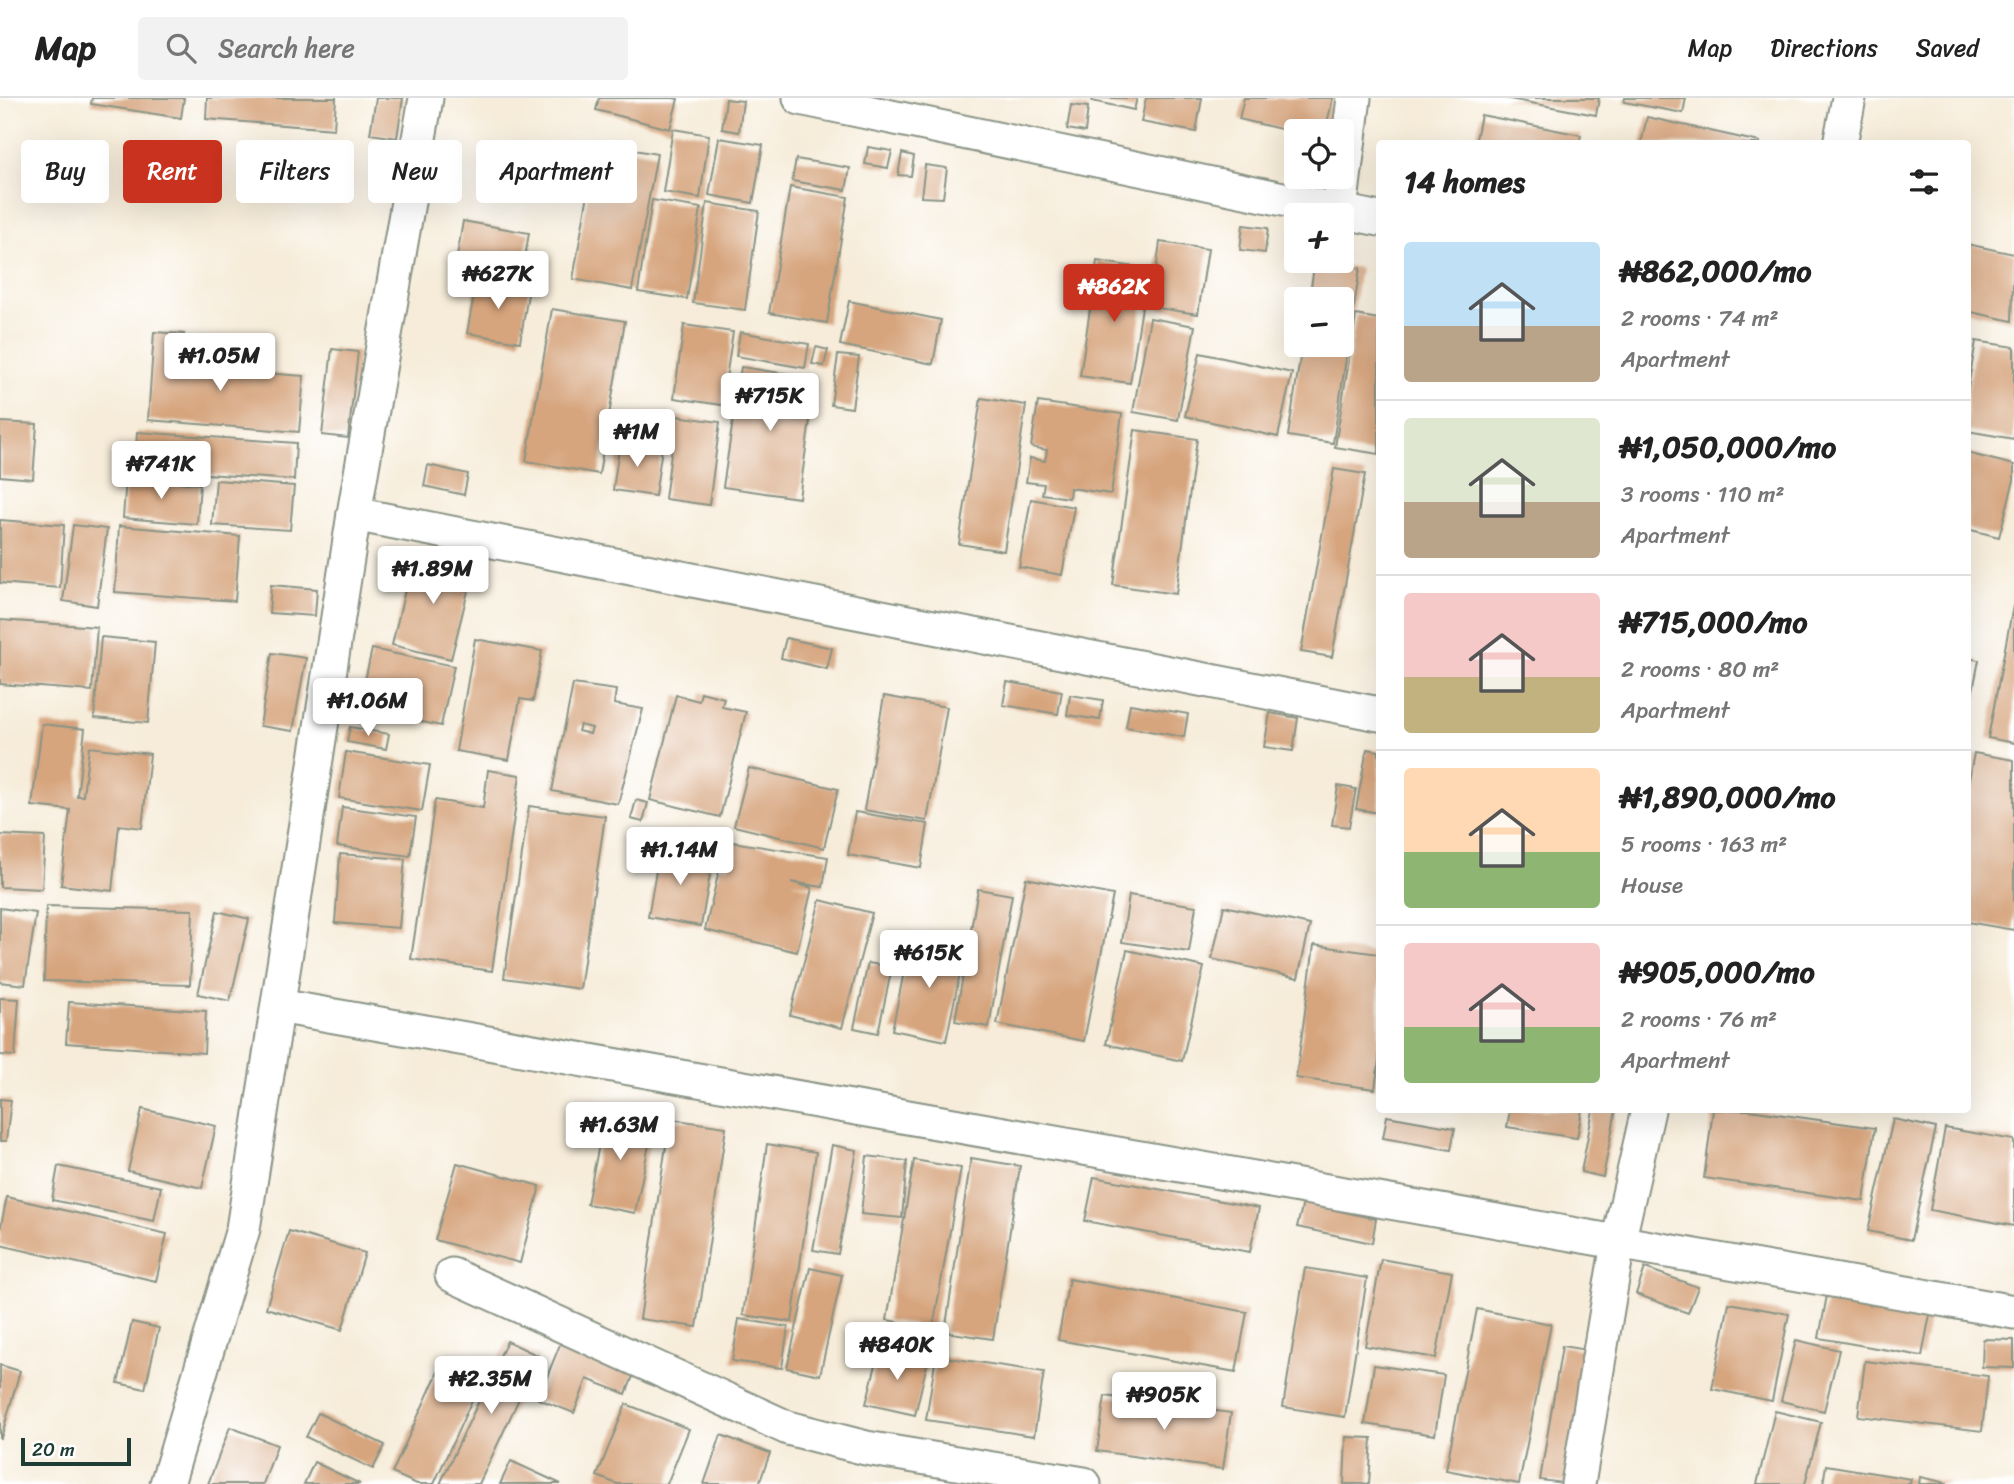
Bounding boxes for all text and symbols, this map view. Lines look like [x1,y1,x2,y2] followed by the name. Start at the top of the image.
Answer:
[138,17,628,80] search box
[35,19,96,77] text: Map
[218,25,355,71] text: Search here
[1688,27,1732,69] text: Map
[1770,27,1878,69] text: Directions
[1916,27,1979,69] text: Saved
[162,29,200,67] icon: search
[1284,119,1354,357] map controls
[1284,119,1354,189] button: locate
[21,140,109,203] chip: Buy
[123,140,222,203] chip: Rent
[236,140,354,203] chip: Filters
[368,140,462,203] chip: New
[476,140,637,203] chip: Apartment
[1404,155,1525,209] text: 14 homes
[1905,163,1943,201] icon: filters
[1284,203,1354,273] button: +
[1621,244,1812,298] text: ₦862,000/mo
[449,252,547,311] pin: ₦627K
[464,253,532,294] text: ₦627K
[1065,264,1163,324] pin: ₦862K
[1079,266,1149,307] text: ₦862K
[1460,270,1544,354] icon: home
[1284,287,1354,357] button: −
[1621,298,1778,339] text: 2 rooms · 74 m²
[163,334,277,393] pin: ₦1.05M
[180,335,260,376] text: ₦1.05M
[1621,339,1730,380] text: Apartment
[721,374,819,433] pin: ₦715K
[737,375,803,416] text: ₦715K
[603,410,671,469] pin: ₦1M
[615,411,659,452] text: ₦1M
[1621,420,1836,474] text: ₦1,050,000/mo
[112,442,210,501] pin: ₦741K
[128,443,194,484] text: ₦741K
[1460,446,1544,530] icon: home
[1621,474,1785,515] text: 3 rooms · 110 m²
[1621,515,1730,556] text: Apartment
[376,546,490,606] pin: ₦1.89M
[394,548,472,589] text: ₦1.89M
[1621,595,1807,649] text: ₦715,000/mo
[1460,621,1544,705] icon: home
[1621,649,1779,690] text: 2 rooms · 80 m²
[311,678,425,738] pin: ₦1.06M
[329,680,407,721] text: ₦1.06M
[1621,690,1730,731] text: Apartment
[1621,770,1835,824] text: ₦1,890,000/mo
[1460,796,1544,880] icon: home
[1621,824,1787,865] text: 5 rooms · 163 m²
[623,828,737,887] pin: ₦1.14M
[642,829,718,870] text: ₦1.14M
[1621,865,1683,906] text: House
[880,930,978,990] pin: ₦615K
[896,932,962,973] text: ₦615K
[1621,945,1815,999] text: ₦905,000/mo
[1460,971,1544,1055] icon: home
[1621,999,1777,1040] text: 2 rooms · 76 m²
[1621,1040,1730,1081] text: Apartment
[563,1102,677,1162] pin: ₦1.63M
[582,1104,658,1145] text: ₦1.63M
[848,1322,946,1382] pin: ₦840K
[861,1324,933,1365] text: ₦840K
[434,1356,548,1416] pin: ₦2.35M
[451,1358,531,1399] text: ₦2.35M
[1115,1372,1213,1432] pin: ₦905K
[1128,1374,1200,1415] text: ₦905K
[32,1433,75,1466] text: 20 m
[21,1435,131,1467] scale bar

